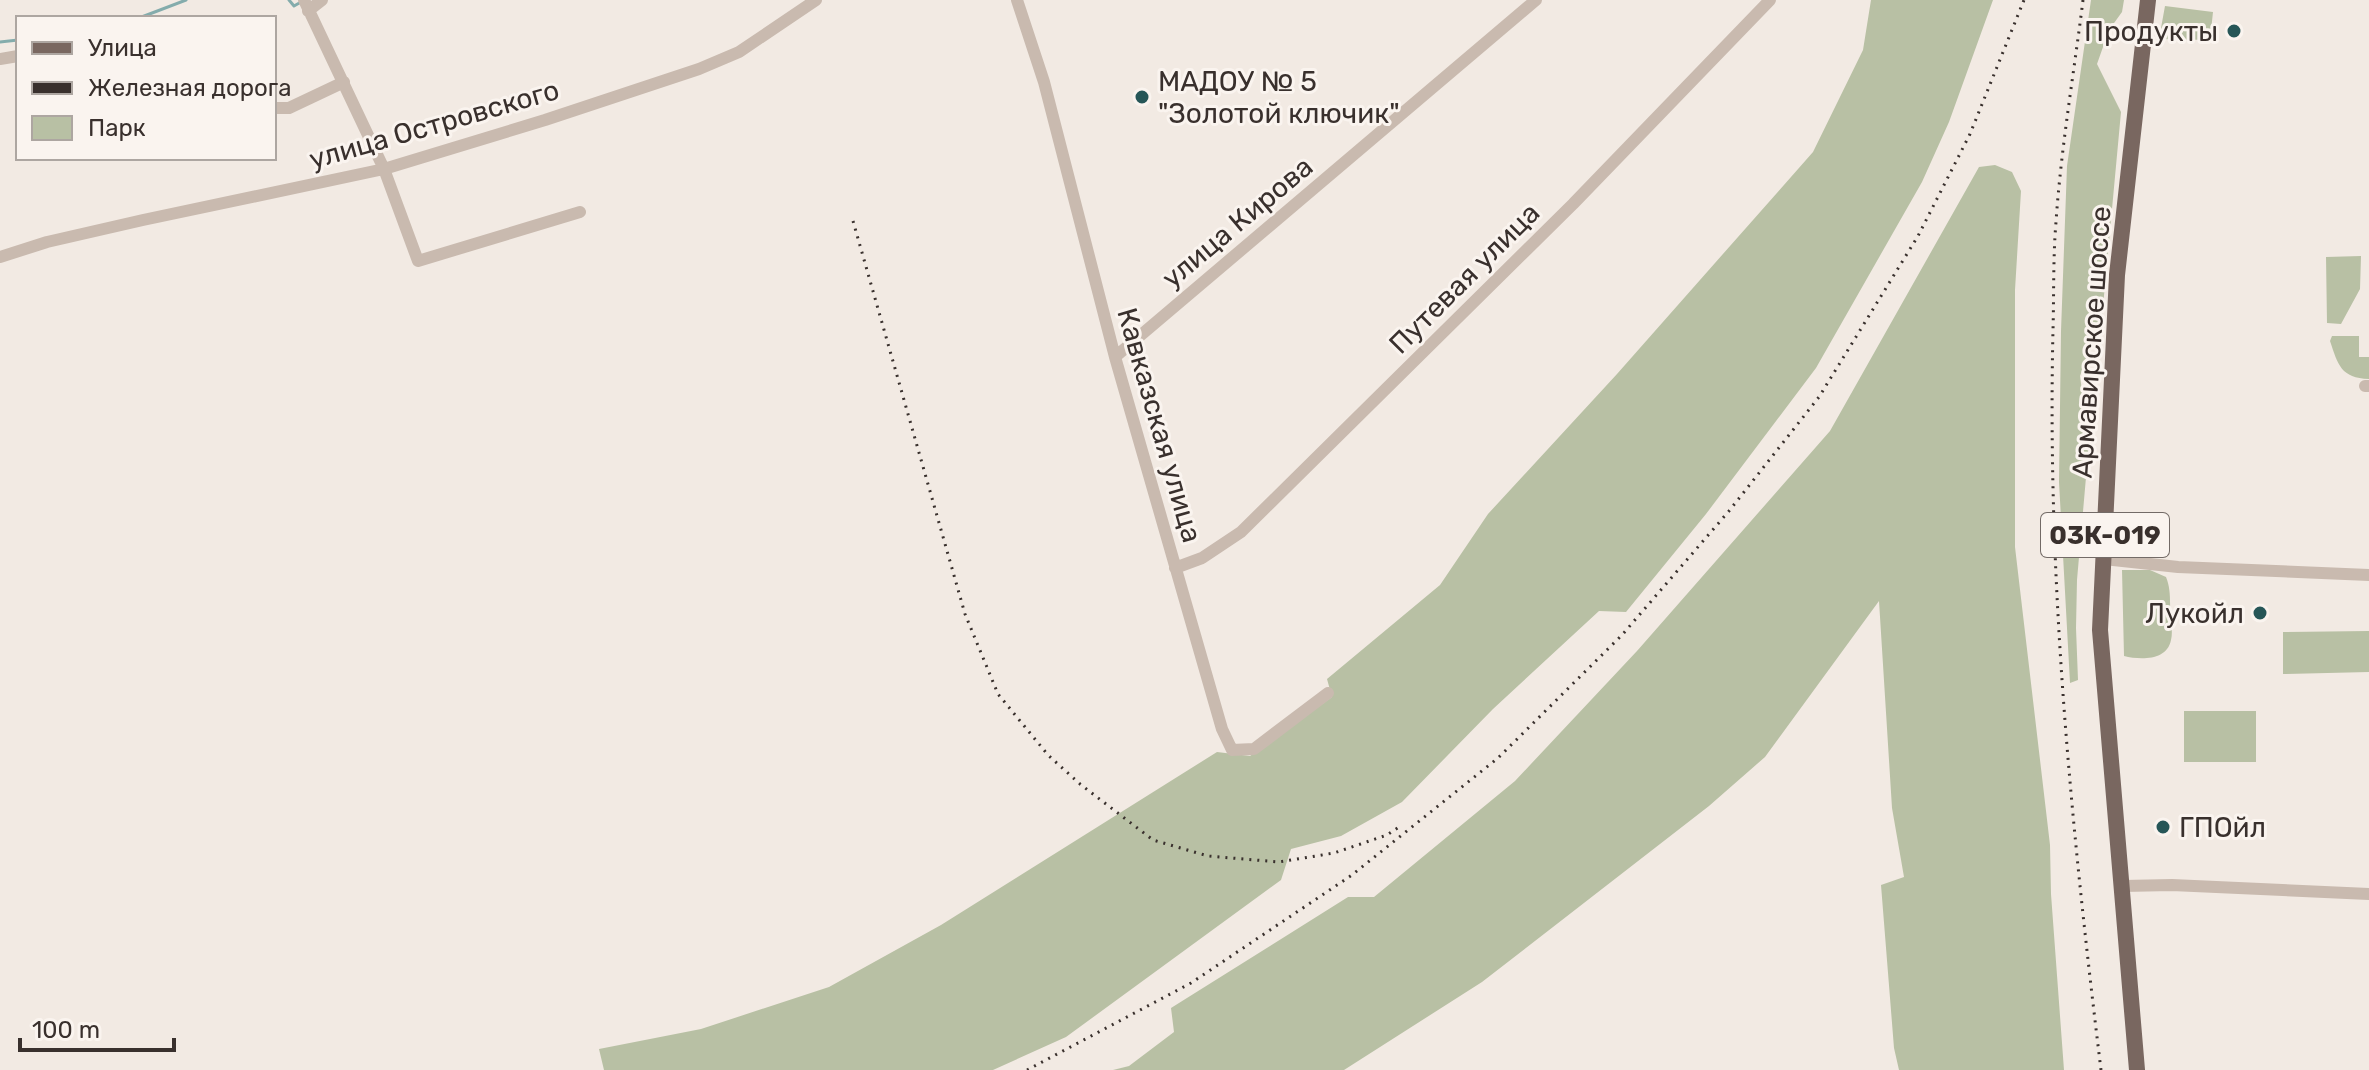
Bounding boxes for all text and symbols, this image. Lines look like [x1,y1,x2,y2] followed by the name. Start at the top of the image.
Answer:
[2084,15,2218,48] place label: Продукты
[16,16,276,160] legend
[2225,22,2243,40] marker: Продукты
[88,34,157,62] text: Улица
[1158,65,1400,130] place label: МАДОУ № 5 "Золотой ключик"
[305,73,563,176] street label: улица Островского
[88,74,291,102] text: Железная дорога
[1133,88,1151,106] marker: МАДОУ № 5 "Золотой ключик"
[88,114,146,142] text: Парк
[1155,150,1319,295] street label: улица Кирова
[1382,196,1546,360] street label: Путевая улица
[2066,205,2117,479] street label: Армавирское шоссе
[1110,304,1209,546] street label: Кавказская улица
[2041,513,2169,557] road number: 03К-019
[2145,597,2244,630] place label: Лукойл
[2251,604,2269,622] marker: Лукойл
[2179,811,2266,844] place label: ГПОйл
[2154,818,2172,836] marker: ГПОйл
[20,1002,174,1052] scale bar
[32,1016,100,1044] text: 100 m

